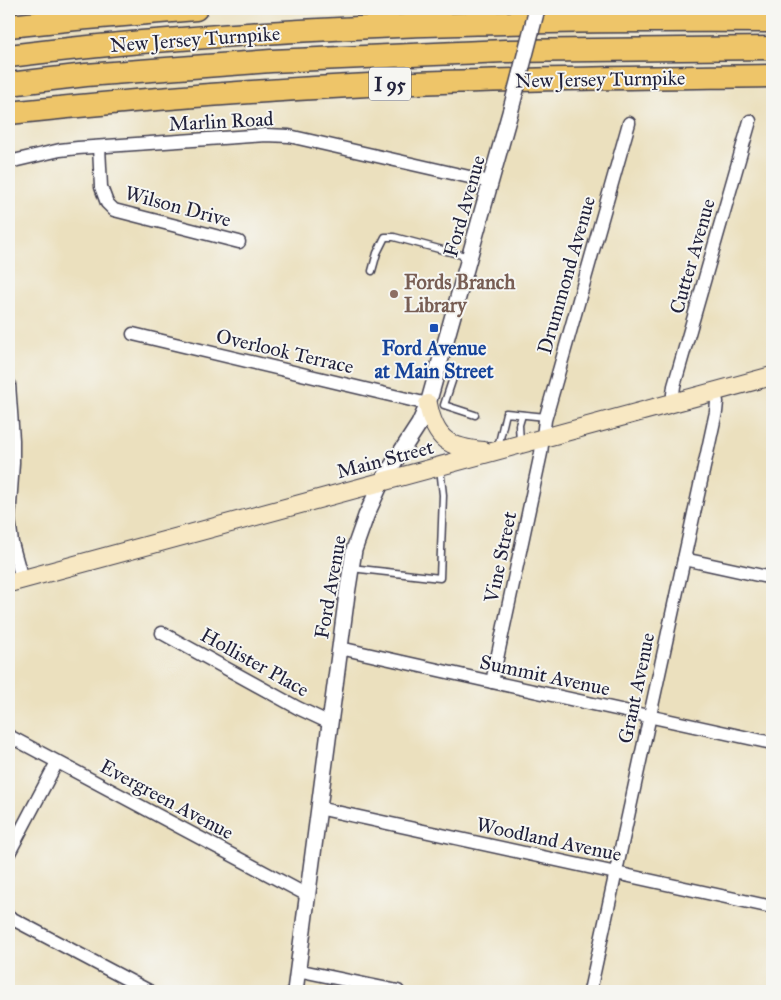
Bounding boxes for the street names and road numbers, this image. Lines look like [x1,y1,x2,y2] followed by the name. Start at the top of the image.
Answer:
[109,21,281,58] street label: New Jersey Turnpike
[515,66,685,93] street label: New Jersey Turnpike
[369,68,411,100] road number: I 95
[168,106,274,136] street label: Marlin Road
[438,152,490,260] street label: Ford Avenue
[122,180,234,232] street label: Wilson Drive
[532,193,600,357] street label: Drummond Avenue
[664,196,720,316] street label: Cutter Avenue
[214,324,356,378] street label: Overlook Terrace
[334,435,436,483] street label: Main Street
[478,509,521,606] street label: Vine Street
[309,533,351,641] street label: Ford Avenue
[197,622,313,702] street label: Hollister Place
[613,630,659,746] street label: Grant Avenue
[478,649,612,701] street label: Summit Avenue
[96,754,238,845] street label: Evergreen Avenue
[474,812,624,866] street label: Woodland Avenue

